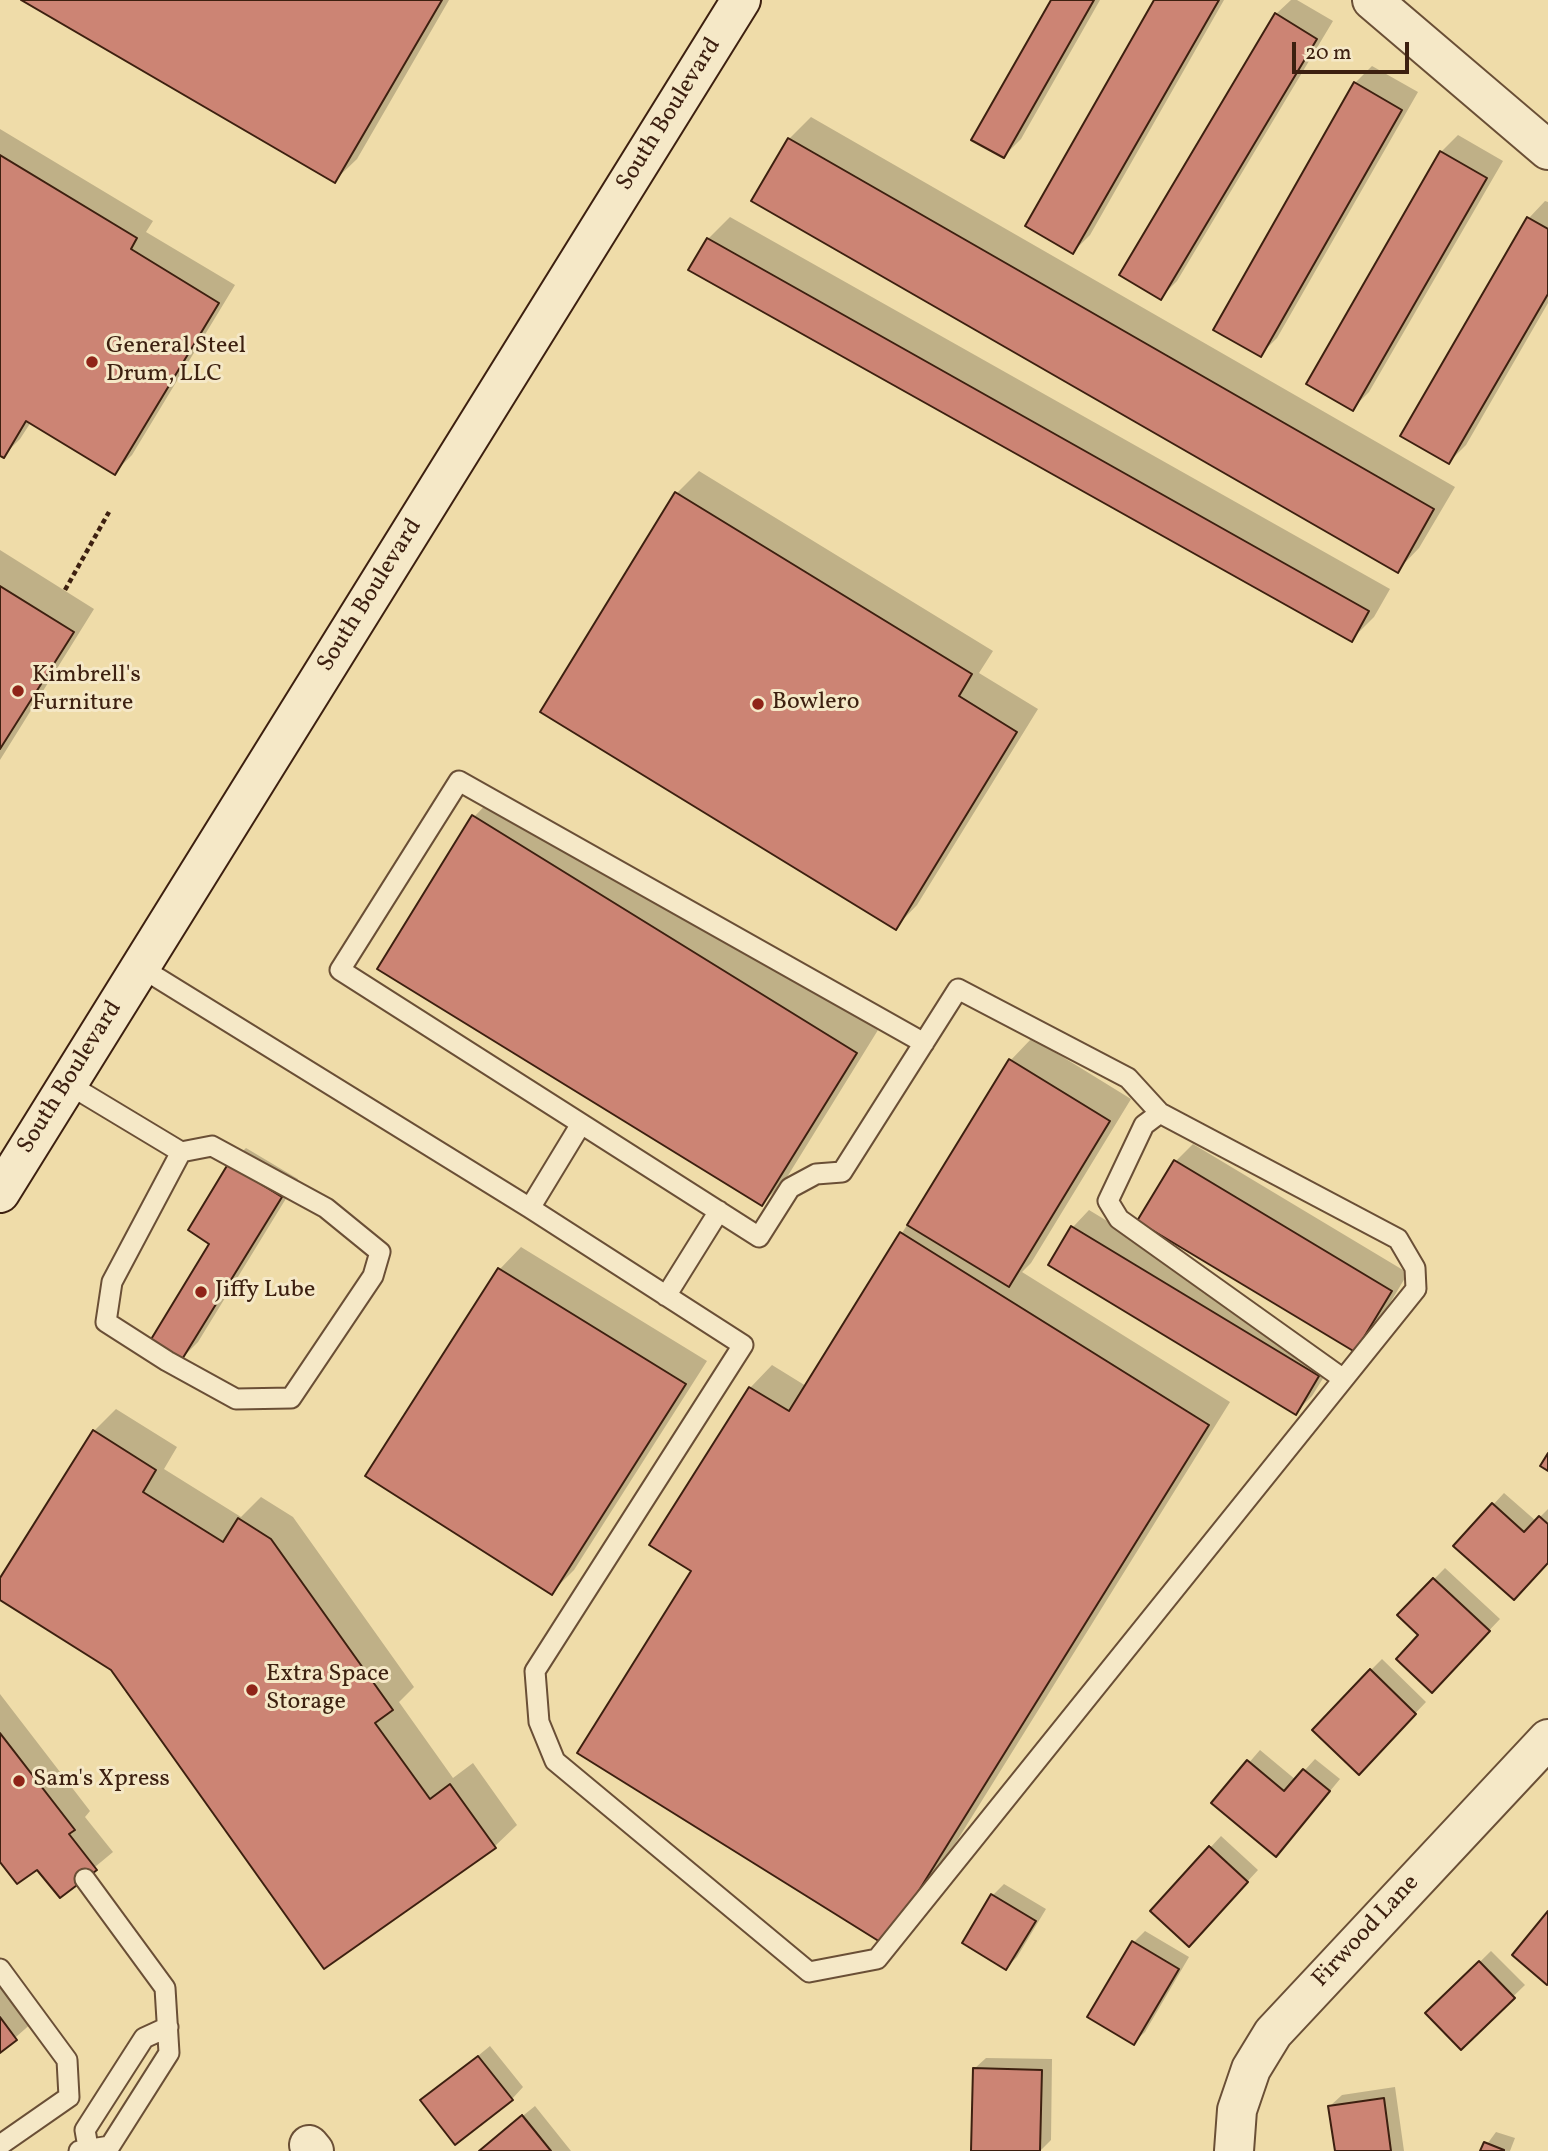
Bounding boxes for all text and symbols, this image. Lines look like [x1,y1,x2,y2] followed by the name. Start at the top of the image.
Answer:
[1296,28,1413,72] scale bar
[611,33,729,197] street label: South Boulevard
[1305,39,1351,68] text: 20 m
[106,334,246,390] place label: General Steel Drum, LLC
[84,354,100,370] marker: General Steel Drum, LLC
[312,514,430,678] street label: South Boulevard
[32,663,141,719] place label: Kimbrell's Furniture
[10,683,26,699] marker: Kimbrell's Furniture
[772,690,859,718] place label: Bowlero
[750,696,766,712] marker: Bowlero
[12,996,130,1160] street label: South Boulevard
[215,1278,315,1306] place label: Jiffy Lube
[193,1284,209,1300] marker: Jiffy Lube
[266,1662,389,1718] place label: Extra Space Storage
[244,1682,260,1698] marker: Extra Space Storage
[33,1767,170,1795] place label: Sam's Xpress
[11,1773,27,1789] marker: Sam's Xpress
[1308,1870,1426,1994] street label: Firwood Lane

